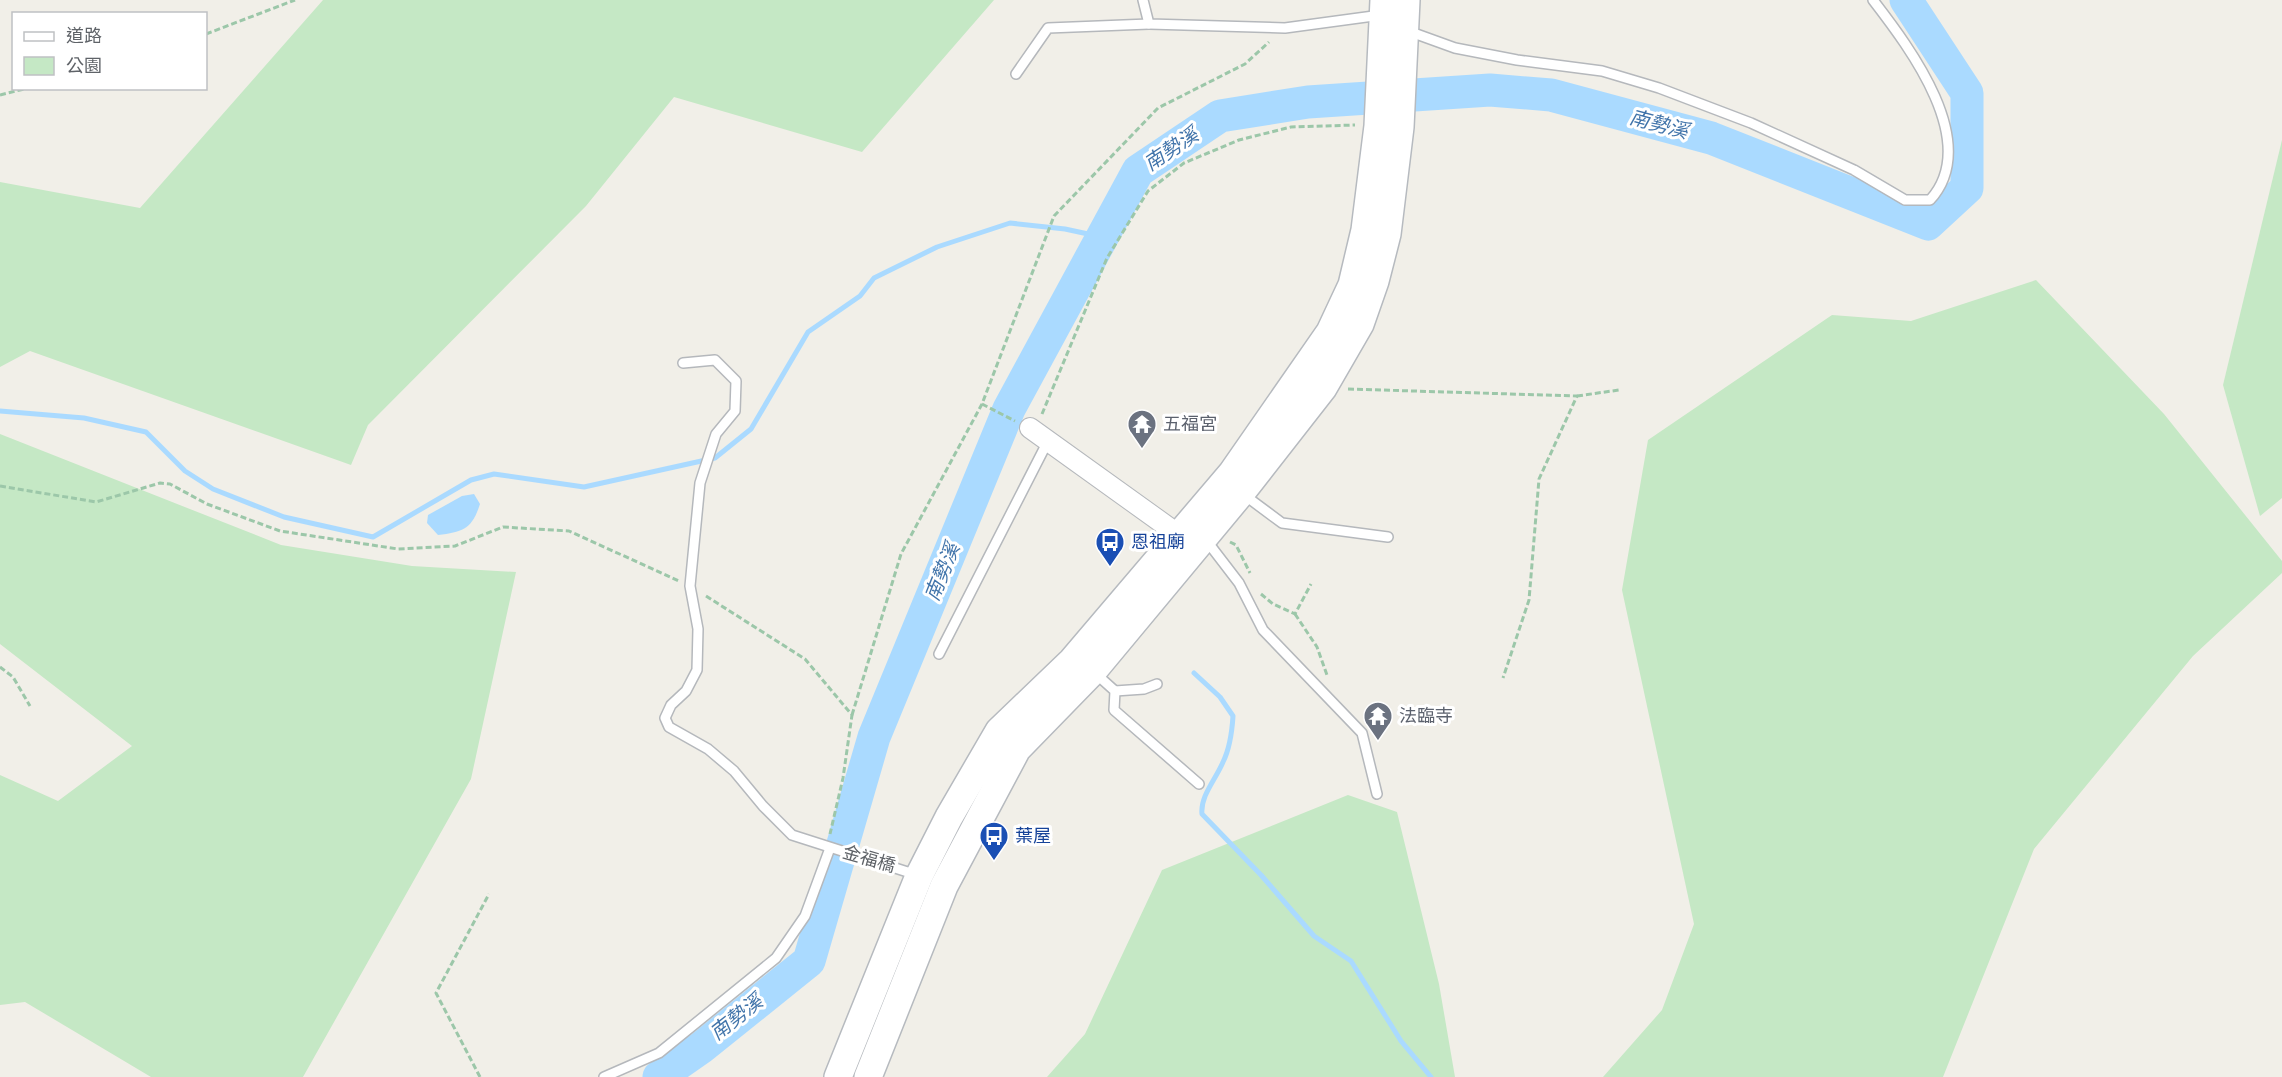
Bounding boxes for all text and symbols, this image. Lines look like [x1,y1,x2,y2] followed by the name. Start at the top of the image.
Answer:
[12,12,207,90] legend
[66,23,102,48] text: 道路
[66,53,102,78] text: 公園
[1627,103,1694,145] water label: 南勢溪
[1138,119,1206,177] water label: 南勢溪
[1126,408,1158,450] temple icon: 五福宮
[1163,411,1217,436] place label: 五福宮
[1094,526,1126,568] bus stop icon: 恩祖廟
[1131,529,1185,554] place label: 恩祖廟
[918,536,966,605] water label: 南勢溪
[1362,700,1394,742] temple icon: 法臨寺
[1399,703,1453,728] place label: 法臨寺
[978,820,1010,862] bus stop icon: 葉屋
[1015,823,1051,848] place label: 葉屋
[840,839,899,878] street label: 金福橋
[704,986,770,1046] water label: 南勢溪

